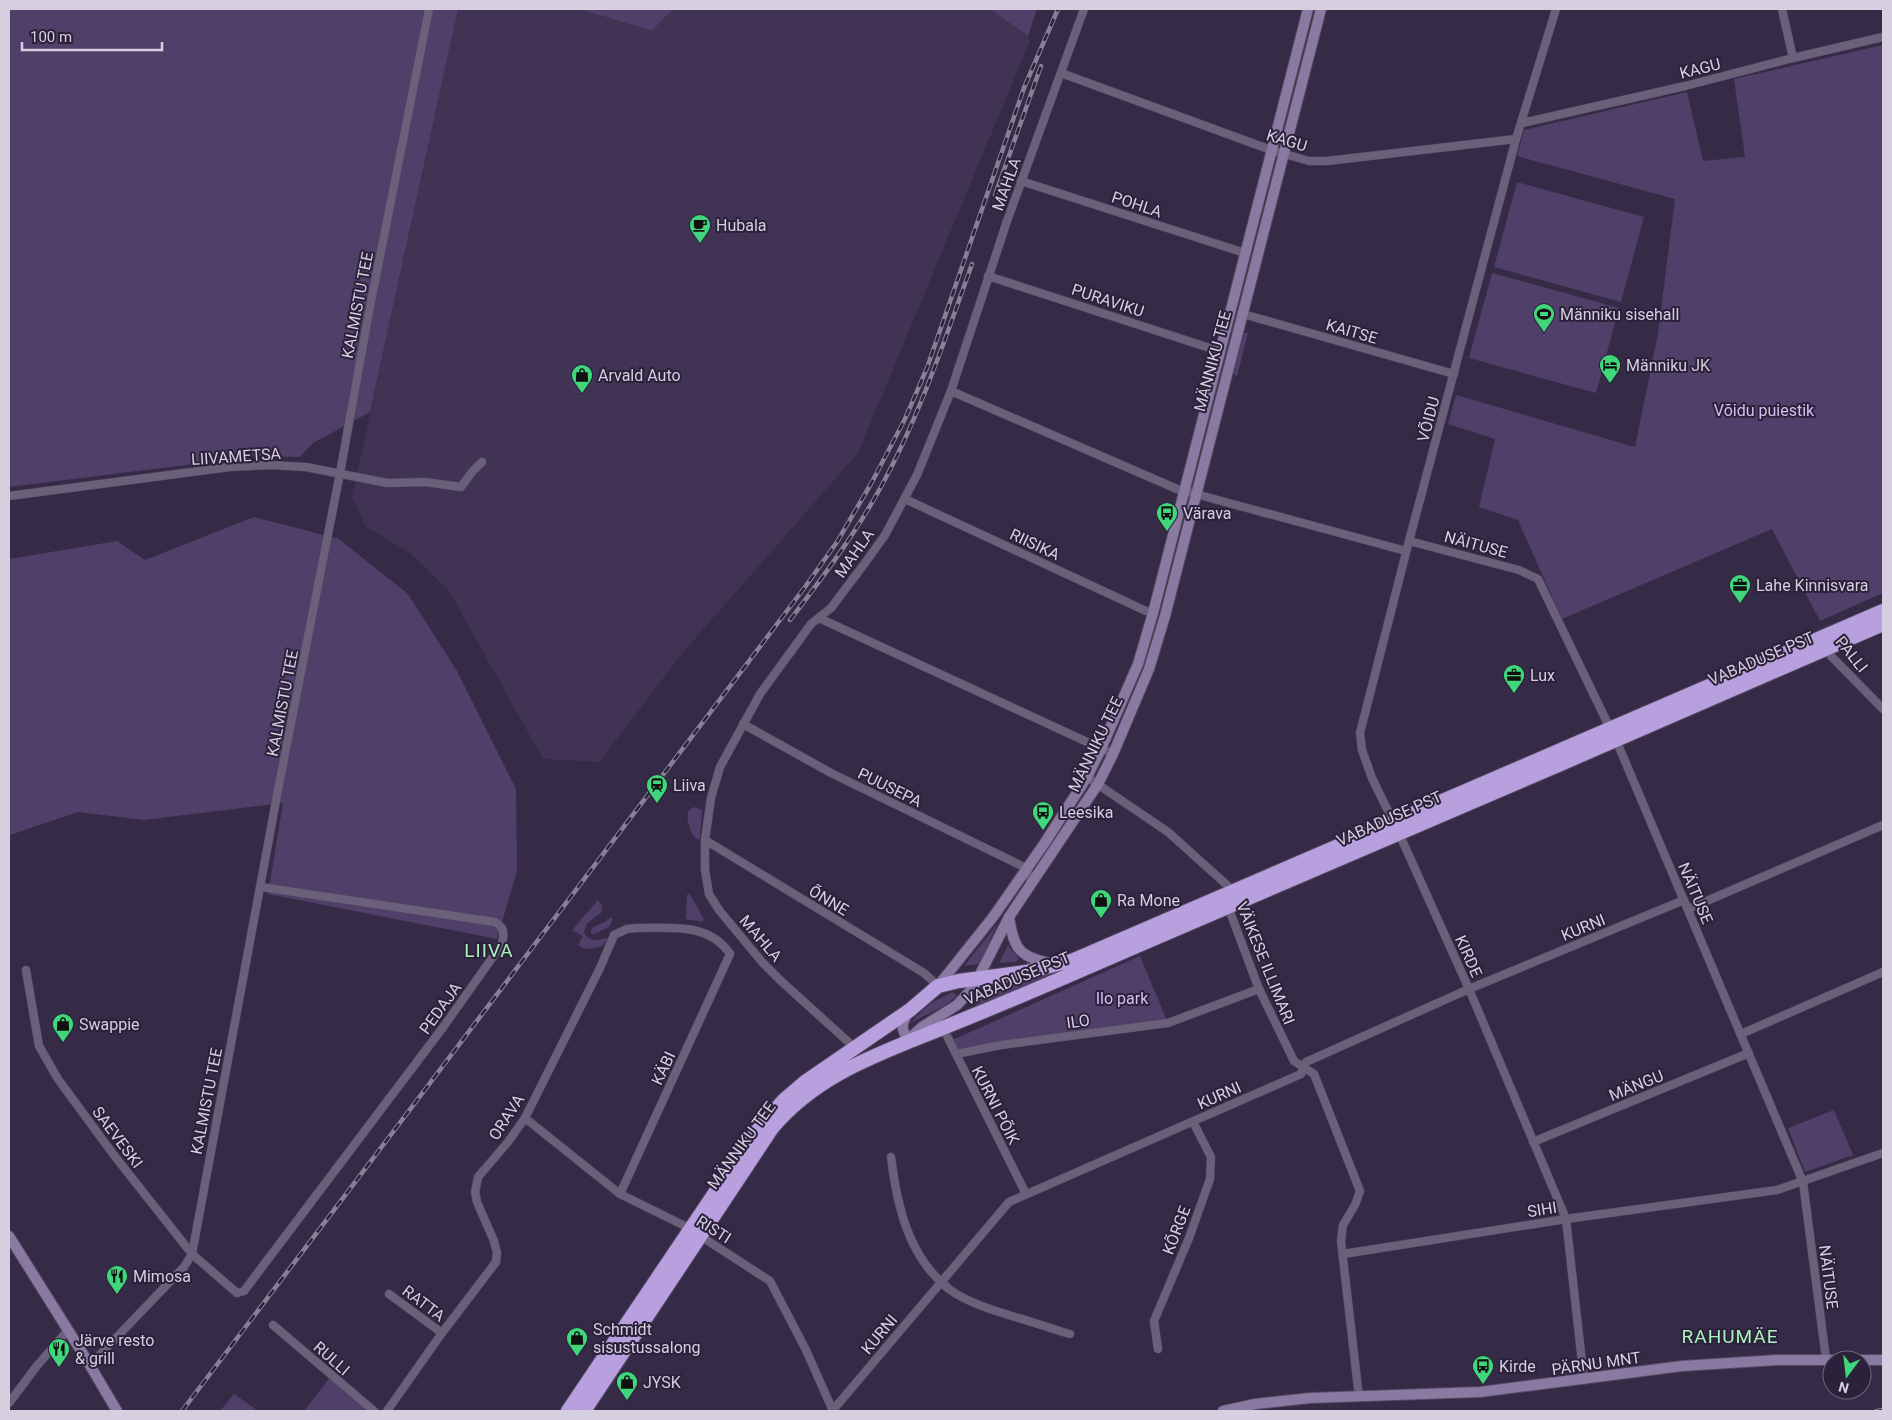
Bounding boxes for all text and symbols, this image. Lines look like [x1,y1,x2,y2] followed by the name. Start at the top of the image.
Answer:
[22,20,162,52] scale bar
[30,28,72,46] text: 100 m
[1678,54,1723,83] street label: KAGU
[1264,125,1310,156] street label: KAGU
[988,154,1025,213] street label: MAHLA
[1109,187,1165,222] street label: POHLA
[688,213,712,244] cafe icon: Hubala
[716,216,767,235] place label: Hubala
[338,250,377,360] street label: KALMISTU TEE
[1069,280,1146,321] street label: PURAVIKU
[1532,302,1556,333] sports icon: Männiku sisehall
[1560,305,1679,324] place label: Männiku sisehall
[1190,309,1235,414] street label: MÄNNIKU TEE
[1324,315,1380,348] street label: KAITSE
[1598,353,1622,384] hotel icon: Männiku JK
[1626,356,1711,375] place label: Männiku JK
[570,363,594,394] shop icon: Arvald Auto
[598,366,681,385] place label: Arvald Auto
[1412,394,1444,444] street label: VÕIDU
[1714,401,1815,420] park label: Võidu puiestik
[191,444,282,469] street label: LIIVAMETSA
[1155,501,1179,532] bus stop icon: Värava
[1183,504,1232,523] place label: Värava
[831,525,878,581] street label: MAHLA
[1007,525,1063,564] street label: RIISIKA
[1442,527,1510,562] street label: NÄITUSE
[1728,573,1752,604] office icon: Lahe Kinnisvara
[1756,576,1868,595] place label: Lahe Kinnisvara
[1705,627,1817,689] street label: VABADUSE PST
[1831,632,1872,676] street label: PALLI
[263,648,302,758] street label: KALMISTU TEE
[1502,663,1526,694] office icon: Lux
[1530,666,1555,685] place label: Lux
[1064,694,1127,795] street label: MÄNNIKU TEE
[855,764,925,811] street label: PUUSEPA
[645,773,669,804] station icon: Liiva
[673,776,706,795] place label: Liiva
[1334,787,1445,850] street label: VABADUSE PST
[1031,800,1055,831] bus stop icon: Leesika
[1059,803,1114,822] place label: Leesika
[1674,860,1717,927] street label: NÄITUSE
[805,880,853,920] street label: ÕNNE
[1089,888,1113,919] shop icon: Ra Mone
[1117,891,1180,910] place label: Ra Mone
[1232,899,1299,1027] street label: VÄIKESE ILLIMARI
[1558,910,1608,945] street label: KURNI
[735,911,786,966] street label: MAHLA
[1451,932,1486,980] street label: KIRDE
[464,939,514,962] district label: LIIVA
[961,947,1073,1009] street label: VABADUSE PST
[415,978,466,1038] street label: PEDAJA
[1096,989,1149,1008] park label: Ilo park
[1065,1010,1091,1033] street label: ILO
[51,1012,75,1043] shop icon: Swappie
[79,1015,140,1034] place label: Swappie
[187,1046,226,1156] street label: KALMISTU TEE
[647,1048,679,1088] street label: KÄBI
[968,1062,1025,1148] street label: KURNI PÕIK
[1606,1066,1666,1105] street label: MÄNGU
[1194,1077,1244,1113] street label: KURNI
[485,1090,528,1144] street label: ORAVA
[703,1098,780,1193] street label: MÄNNIKU TEE
[88,1103,147,1172] street label: SAEVESKI
[1526,1198,1558,1221] street label: SIHI
[1158,1203,1194,1257] street label: KÕRGE
[693,1211,735,1247] street label: RISTI
[1815,1244,1842,1310] street label: NÄITUSE
[105,1264,129,1295] restaurant icon: Mimosa
[133,1267,191,1286] place label: Mimosa
[399,1281,449,1326] street label: RATTA
[857,1311,901,1358] street label: KURNI
[593,1320,701,1357] place label: Schmidt sisustussalong
[1682,1325,1778,1348] district label: RAHUMÄE
[565,1326,589,1357] shop icon: Schmidt sisustussalong
[75,1331,154,1368] place label: Järve resto & grill
[47,1337,71,1368] restaurant icon: Järve resto & grill
[310,1337,354,1379] street label: RULLI
[1550,1348,1642,1379] street label: PÄRNU MNT
[1822,1350,1872,1400] north arrow
[1471,1354,1495,1385] bus stop icon: Kirde
[1499,1357,1536,1376] place label: Kirde
[615,1370,639,1401] shop icon: JYSK
[643,1373,682,1392] place label: JYSK
[1837,1379,1850,1397] text: N

